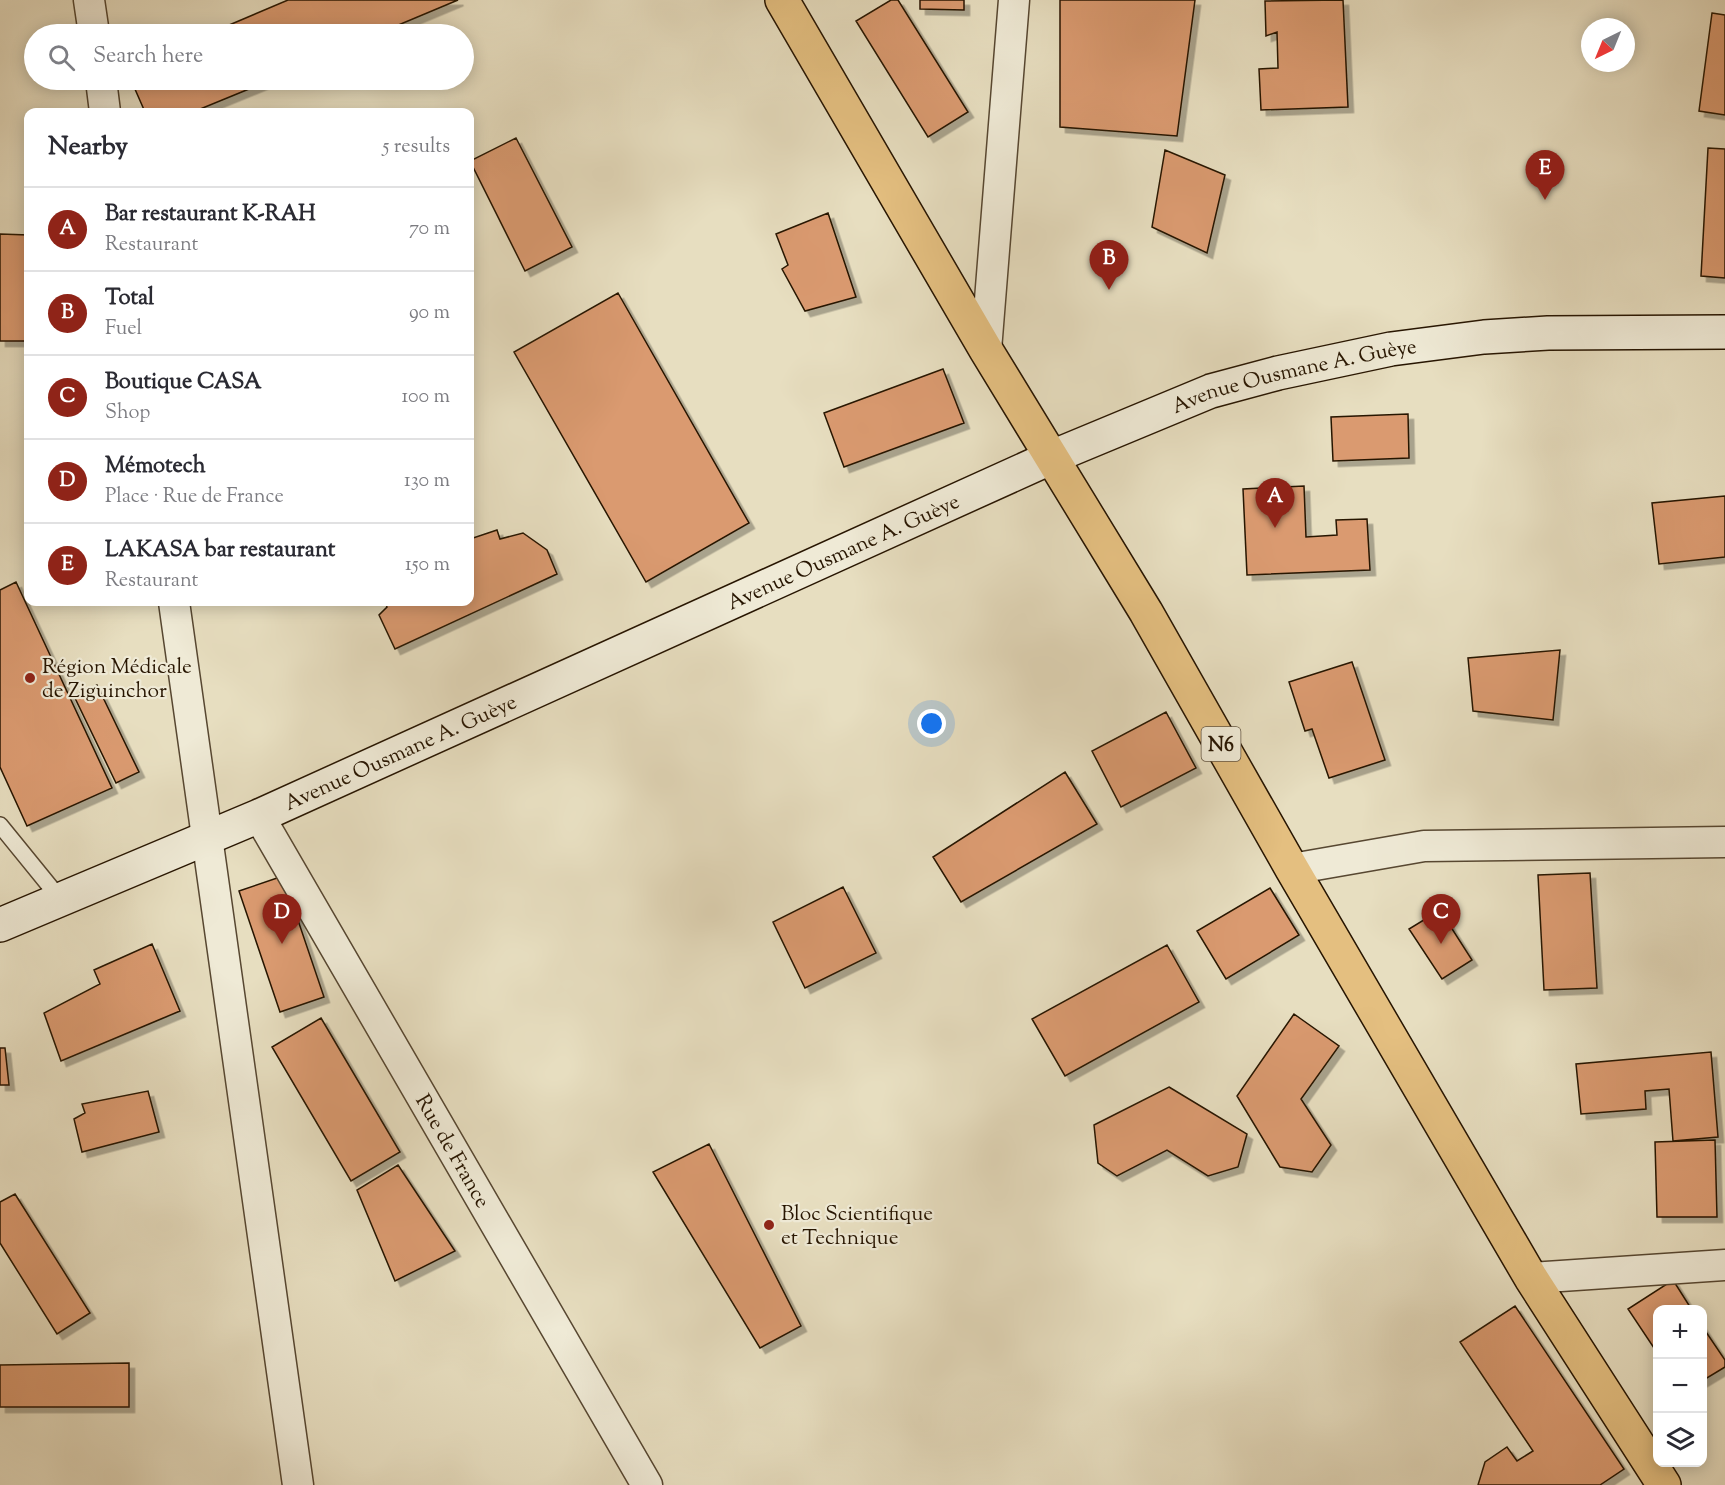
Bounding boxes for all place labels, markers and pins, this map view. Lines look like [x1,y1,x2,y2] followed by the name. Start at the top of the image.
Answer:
[1526,150,1564,200] pin: E
[1090,240,1128,290] pin: B
[1256,478,1294,528] pin: A
[42,653,192,707] place label: Région Médicale de Ziguinchor
[23,671,37,685] marker: Région Médicale de Ziguinchor
[262,894,302,944] pin: D
[1422,894,1460,944] pin: C
[781,1200,933,1254] place label: Bloc Scientifique et Technique
[762,1218,776,1232] marker: Bloc Scientifique et Technique

